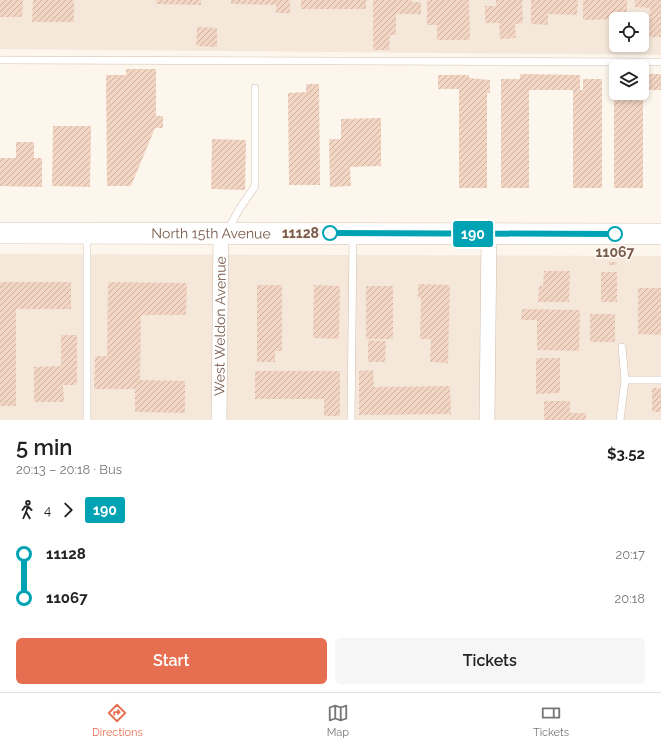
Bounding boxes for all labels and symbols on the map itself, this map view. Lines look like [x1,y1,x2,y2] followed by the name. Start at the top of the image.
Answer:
[450,221,496,247] line badge: 190
[151,225,271,241] street label: North 15th Avenue
[282,225,319,241] place label: 11128
[322,225,338,241] marker: 11128
[607,226,623,242] marker: 11067
[596,244,635,260] place label: 11067
[211,256,229,396] street label: West Weldon Avenue

